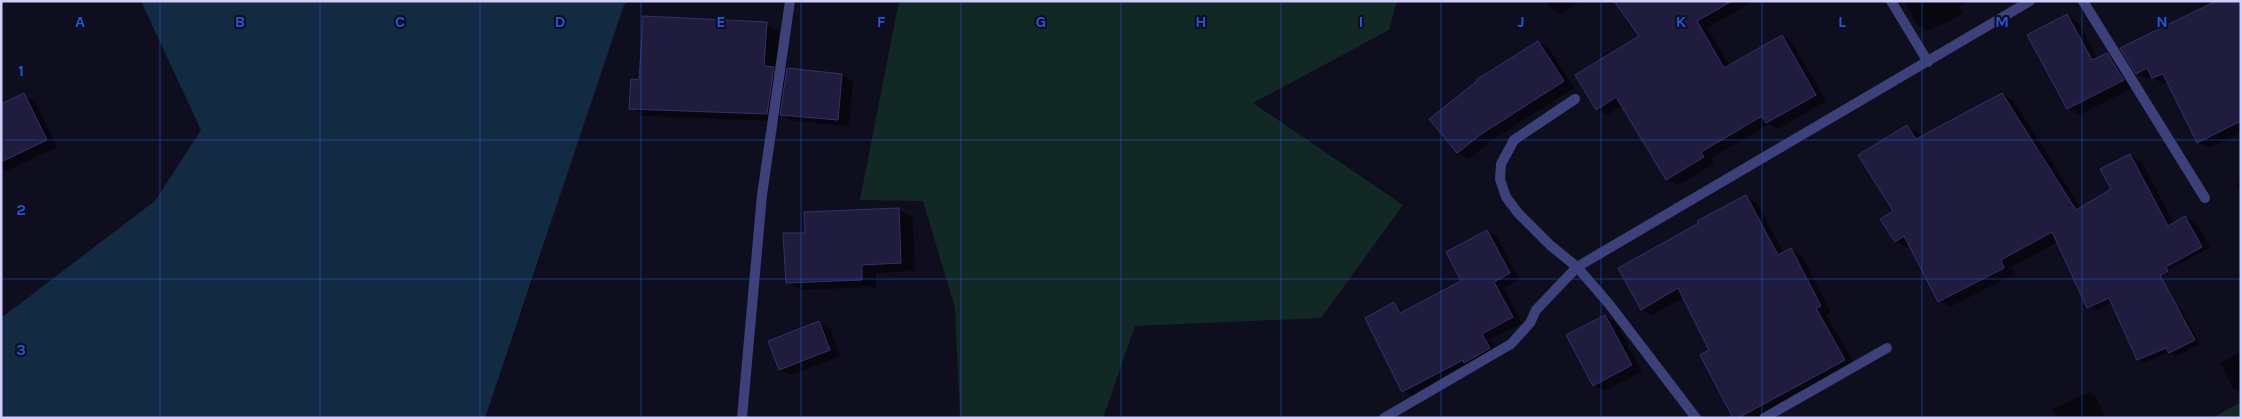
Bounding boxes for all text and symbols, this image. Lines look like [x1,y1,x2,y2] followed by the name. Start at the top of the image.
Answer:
[75,12,85,31] text: A
[235,12,245,31] text: B
[395,12,405,31] text: C
[555,12,566,31] text: D
[716,12,726,31] text: E
[877,12,886,31] text: F
[1036,12,1046,31] text: G
[1195,12,1207,31] text: H
[1359,12,1363,31] text: I
[1517,12,1525,31] text: J
[1676,12,1687,31] text: K
[1838,12,1846,31] text: L
[1995,12,2009,31] text: M
[2156,12,2168,31] text: N
[18,61,24,80] text: 1
[16,200,26,219] text: 2
[16,340,26,359] text: 3

